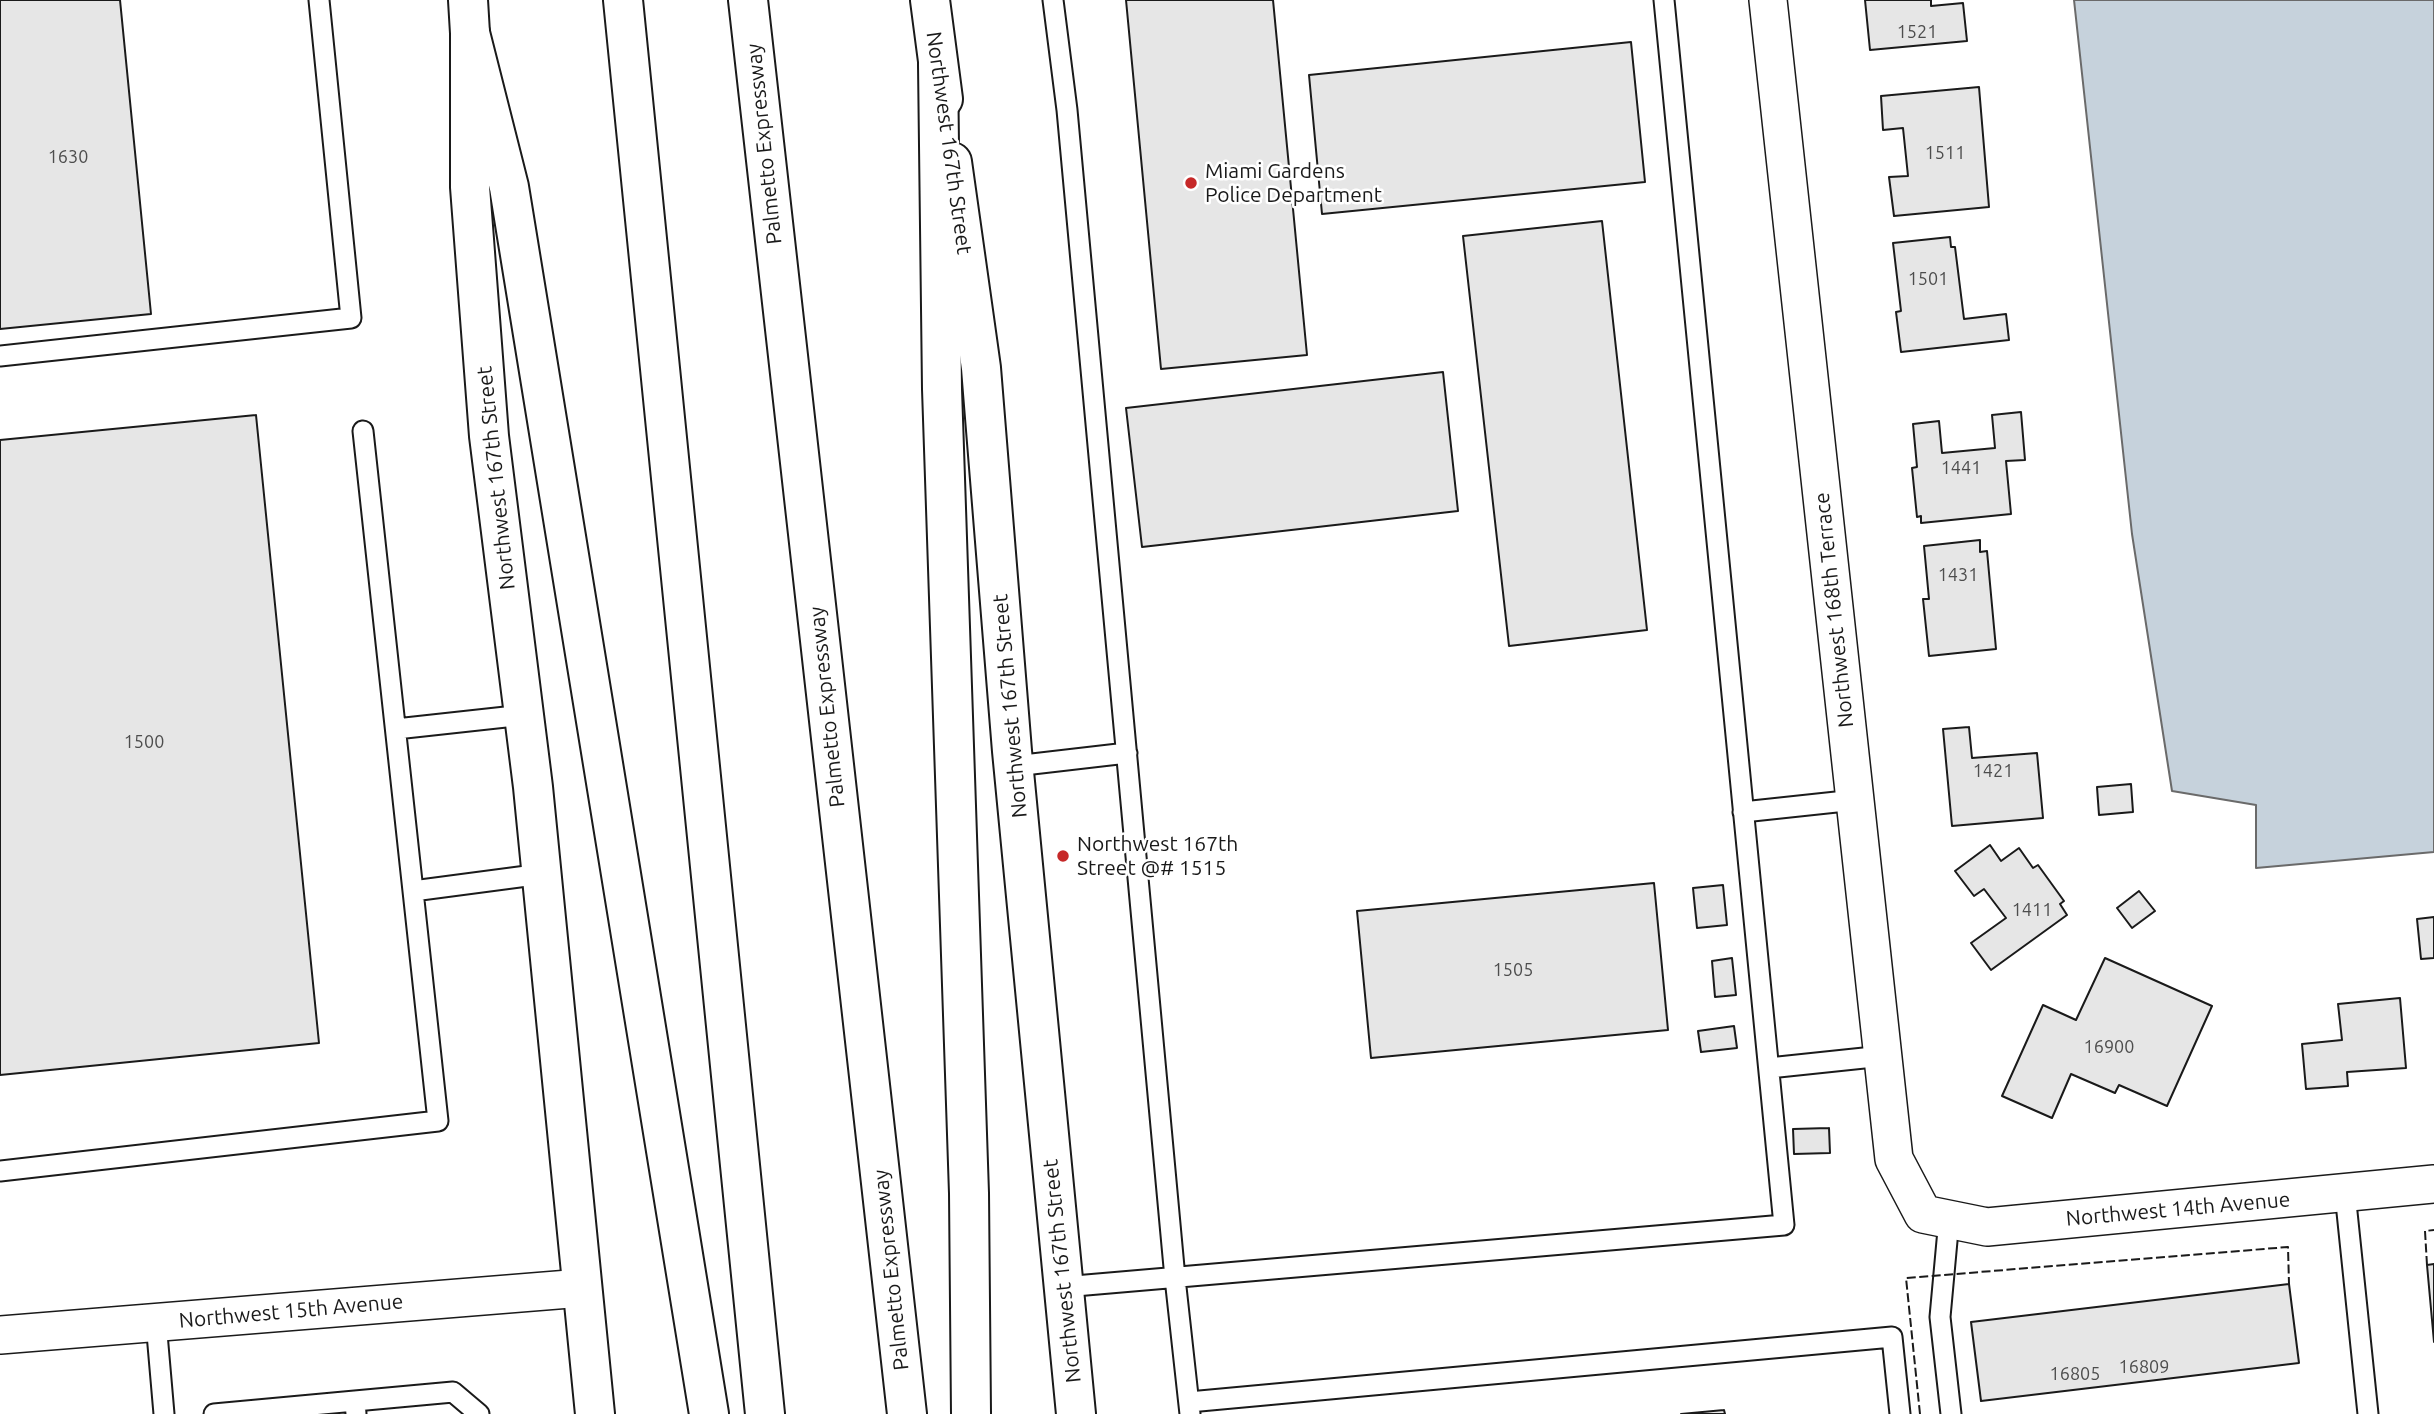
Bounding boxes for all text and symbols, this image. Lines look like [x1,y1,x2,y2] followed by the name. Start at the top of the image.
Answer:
[1897,21,1937,43] house number: 1521
[921,30,977,256] street label: Northwest 167th Street
[741,42,787,246] street label: Palmetto Expressway
[1925,142,1965,164] house number: 1511
[48,146,88,168] house number: 1630
[1205,158,1382,208] place label: Miami Gardens Police Department
[1183,175,1199,191] marker: Miami Gardens Police Department
[1908,268,1948,290] house number: 1501
[472,365,520,591] street label: Northwest 167th Street
[1941,457,1981,479] house number: 1441
[1809,491,1859,729] street label: Northwest 168th Terrace
[1938,564,1978,586] house number: 1431
[988,593,1032,819] street label: Northwest 167th Street
[804,605,850,809] street label: Palmetto Expressway
[124,731,164,753] house number: 1500
[1973,760,2013,782] house number: 1421
[1077,831,1238,881] place label: Northwest 167th Street @# 1515
[1055,848,1071,864] marker: Northwest 167th Street @# 1515
[2012,899,2052,921] house number: 1411
[1493,959,1533,981] house number: 1505
[2084,1036,2134,1058] house number: 16900
[1038,1158,1086,1384] street label: Northwest 167th Street
[868,1168,914,1372] street label: Palmetto Expressway
[2065,1187,2291,1231] street label: Northwest 14th Avenue
[178,1289,404,1333] street label: Northwest 15th Avenue
[2119,1356,2169,1378] house number: 16809
[2050,1363,2100,1385] house number: 16805

